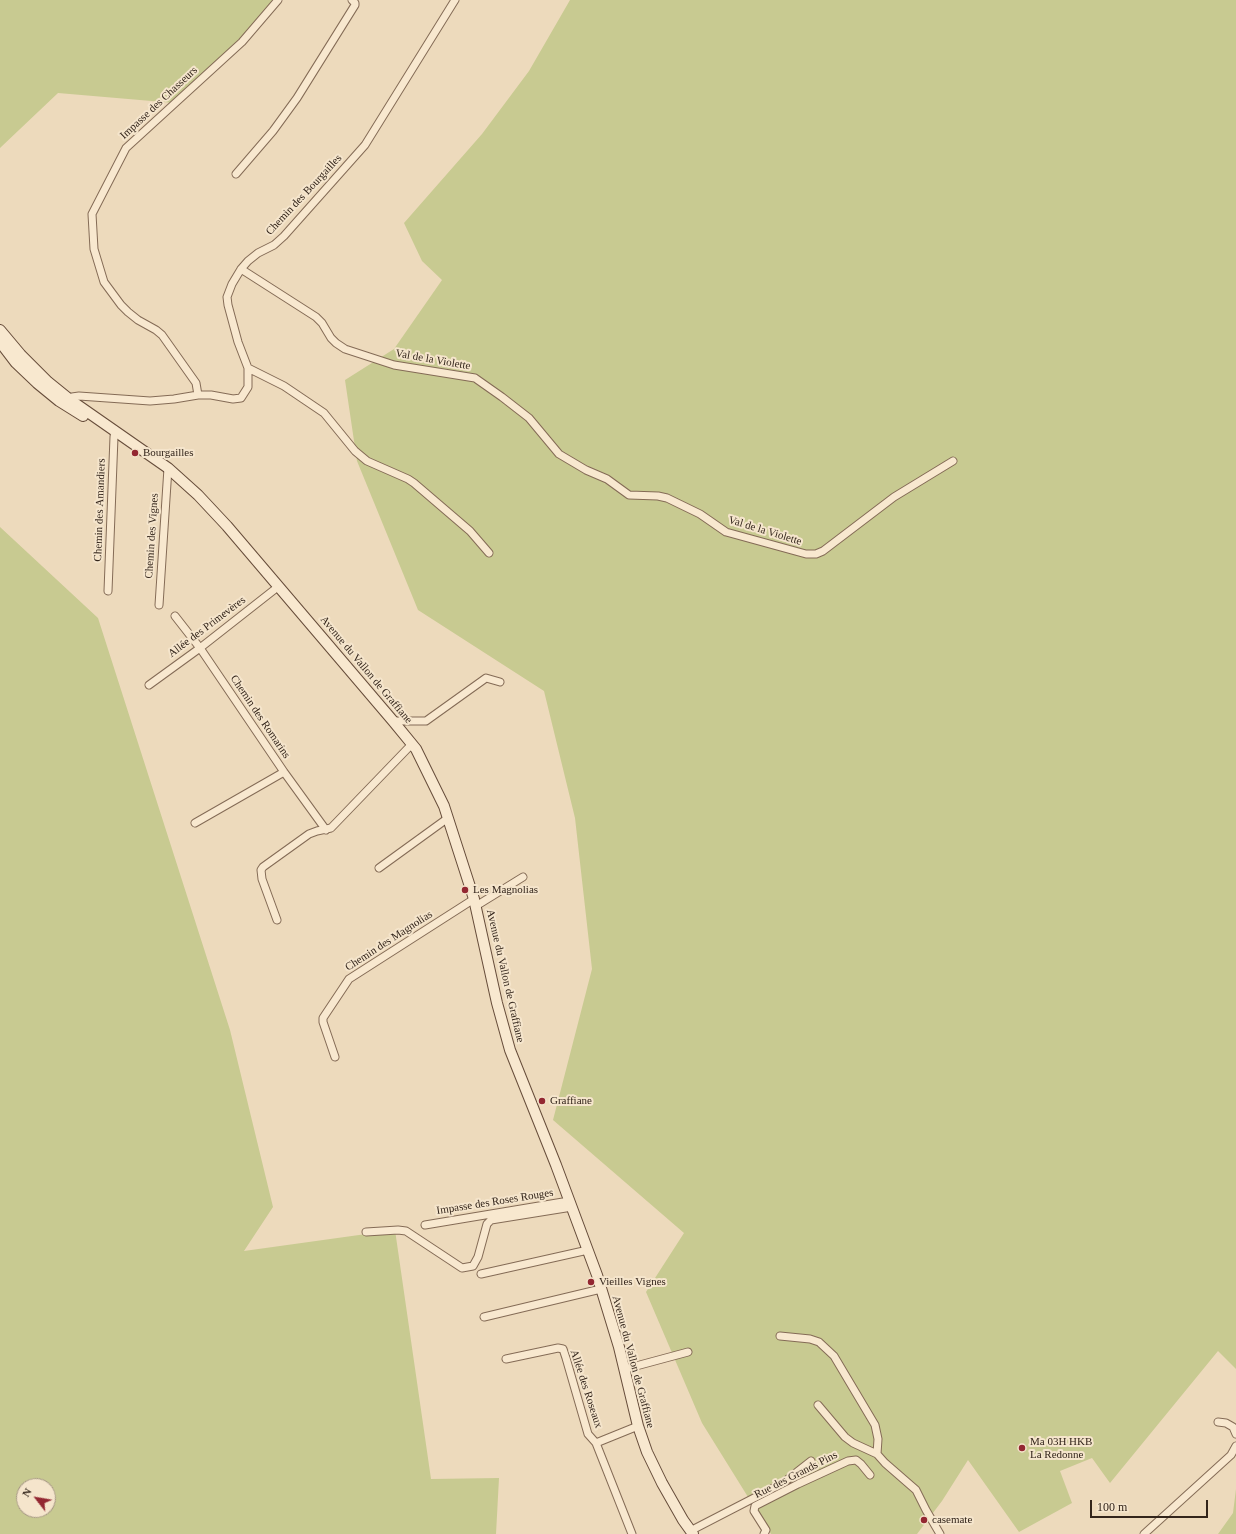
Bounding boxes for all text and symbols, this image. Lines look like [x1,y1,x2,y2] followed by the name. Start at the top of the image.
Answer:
[118,64,200,142] street label: Impasse des Chasseurs
[263,152,345,238] street label: Chemin des Bourgailles
[394,347,472,373] street label: Val de la Violette
[143,446,194,460] place label: Bourgailles
[130,448,140,458] marker: Bourgailles
[92,458,108,562] street label: Chemin des Amandiers
[142,493,162,579] street label: Chemin des Vignes
[727,514,803,548] street label: Val de la Violette
[166,594,248,660] street label: Allée des Primevères
[317,614,415,726] street label: Avenue du Vallon de Graffiane
[227,673,293,761] street label: Chemin des Romarins
[473,883,538,897] place label: Les Magnolias
[460,885,470,895] marker: Les Magnolias
[343,908,435,974] street label: Chemin des Magnolias
[483,908,527,1044] street label: Avenue du Vallon de Graffiane
[550,1094,592,1108] place label: Graffiane
[537,1096,547,1106] marker: Graffiane
[436,1186,554,1218] street label: Impasse des Roses Rouges
[599,1275,666,1289] place label: Vieilles Vignes
[586,1277,596,1287] marker: Vieilles Vignes
[609,1294,657,1430] street label: Avenue du Vallon de Graffiane
[567,1348,605,1430] street label: Allée des Roseaux
[1030,1435,1092,1461] place label: Ma 03H HKB La Redonne
[1017,1443,1027,1453] marker: Ma 03H HKB La Redonne
[752,1448,840,1502] street label: Rue des Grands Pins
[16,1478,56,1518] north arrow
[19,1486,34,1499] text: N
[1092,1492,1210,1518] scale bar
[1097,1500,1127,1514] text: 100 m
[932,1513,972,1527] place label: casemate
[919,1515,929,1525] marker: casemate

